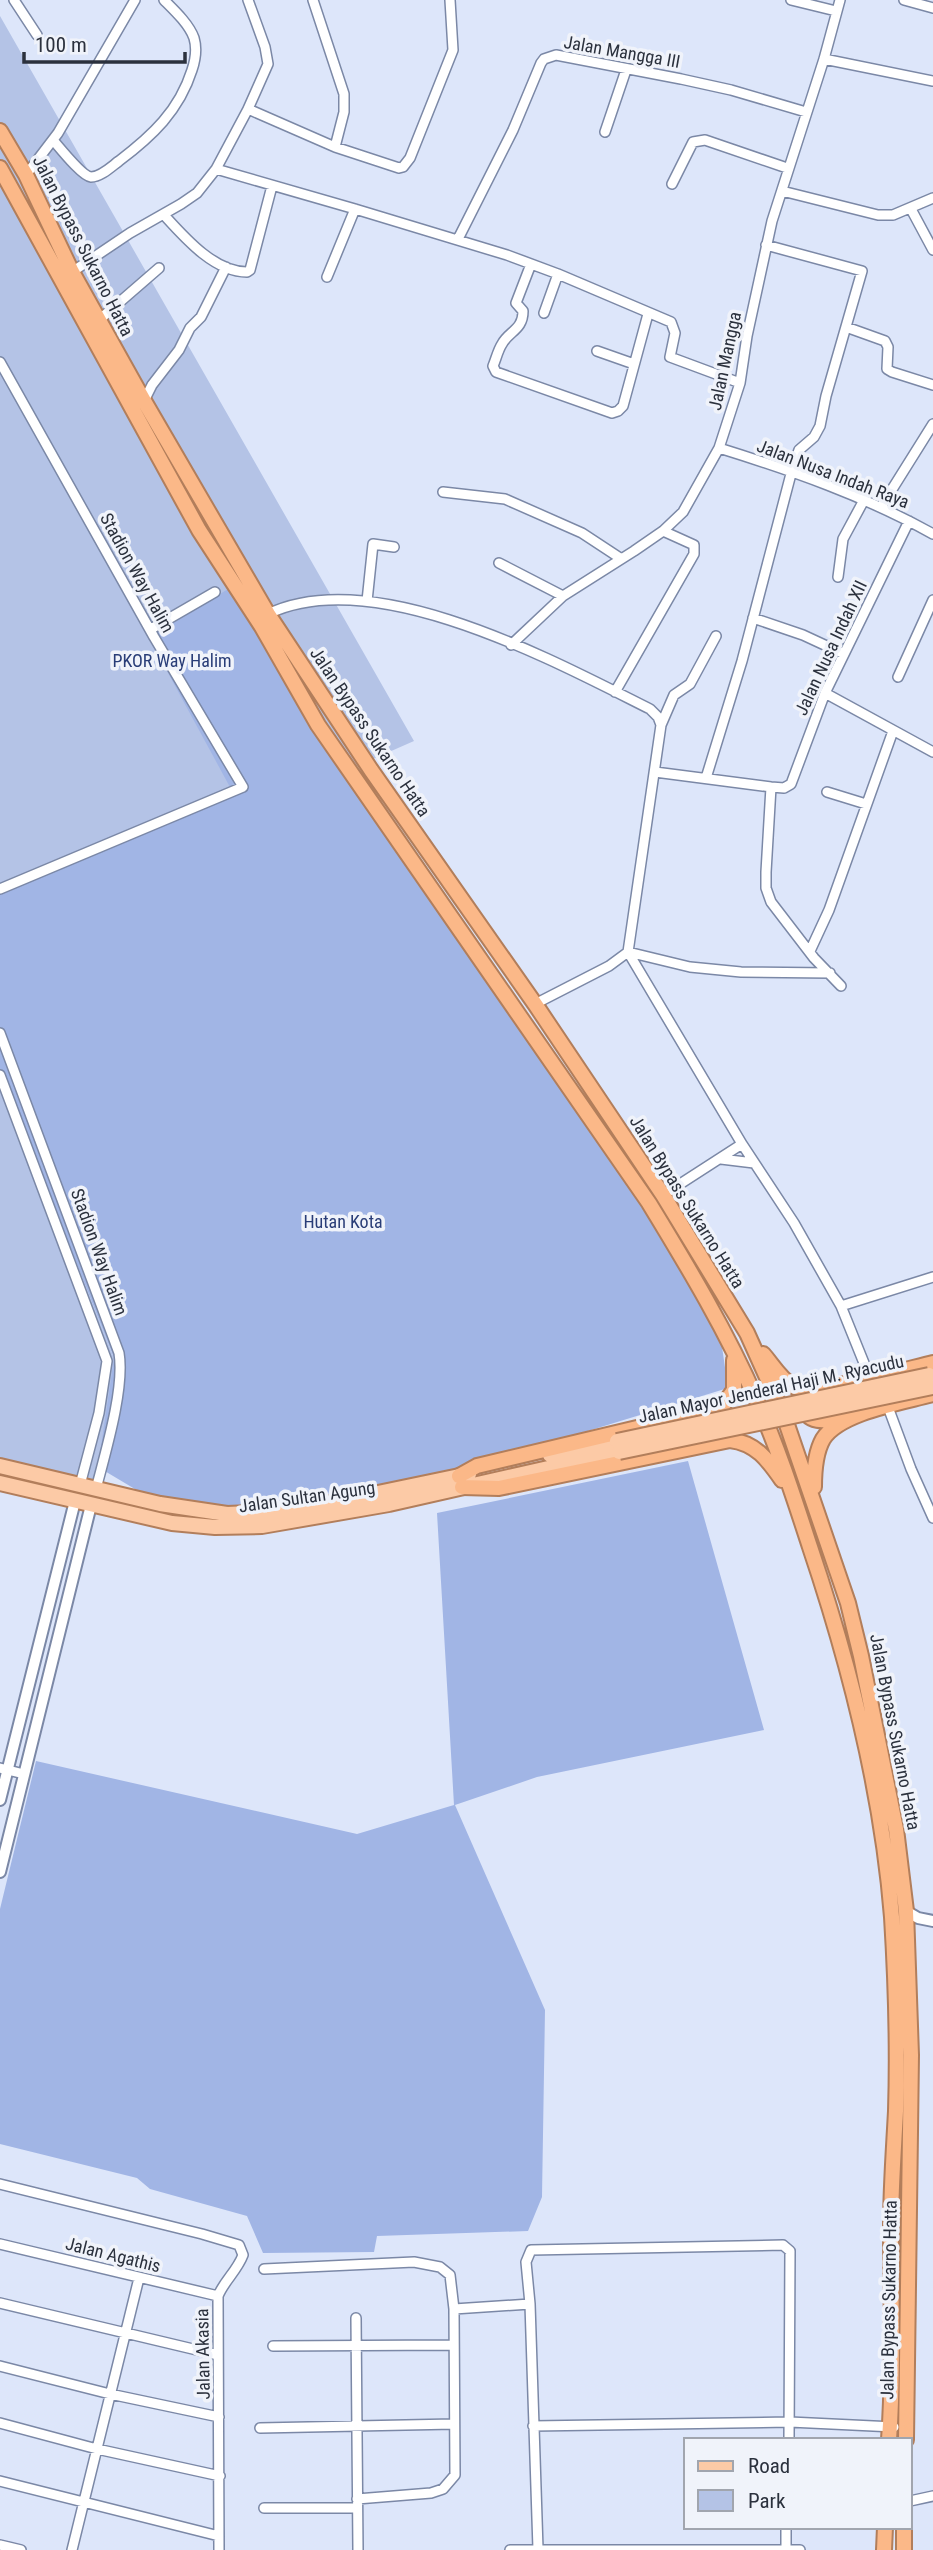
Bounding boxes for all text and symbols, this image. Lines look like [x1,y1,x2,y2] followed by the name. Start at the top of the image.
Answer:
[24,21,186,65] scale bar
[562,31,682,72] street label: Jalan Mangga III
[35,33,87,57] text: 100 m
[29,152,138,339] street label: Jalan Bypass Sukarno Hatta
[704,310,745,412] street label: Jalan Mangga
[754,435,912,512] street label: Jalan Nusa Indah Raya
[96,509,179,636] street label: Stadion Way Halim
[790,577,871,719] street label: Jalan Nusa Indah XII
[306,643,435,820] street label: Jalan Bypass Sukarno Hatta
[112,650,232,671] park label: PKOR Way Halim
[626,1112,749,1292] street label: Jalan Bypass Sukarno Hatta
[67,1186,132,1318] street label: Stadion Way Halim
[303,1211,383,1232] park label: Hutan Kota
[636,1350,906,1427] street label: Jalan Mayor Jenderal Haji M. Ryacudu
[237,1477,376,1516] street label: Jalan Sultan Agung
[866,1632,925,1832] street label: Jalan Bypass Sukarno Hatta
[876,2200,901,2400] street label: Jalan Bypass Sukarno Hatta
[63,2233,163,2276] street label: Jalan Agathis
[191,2308,214,2400] street label: Jalan Akasia
[684,2438,912,2529] legend
[748,2454,790,2478] text: Road
[748,2489,786,2513] text: Park

